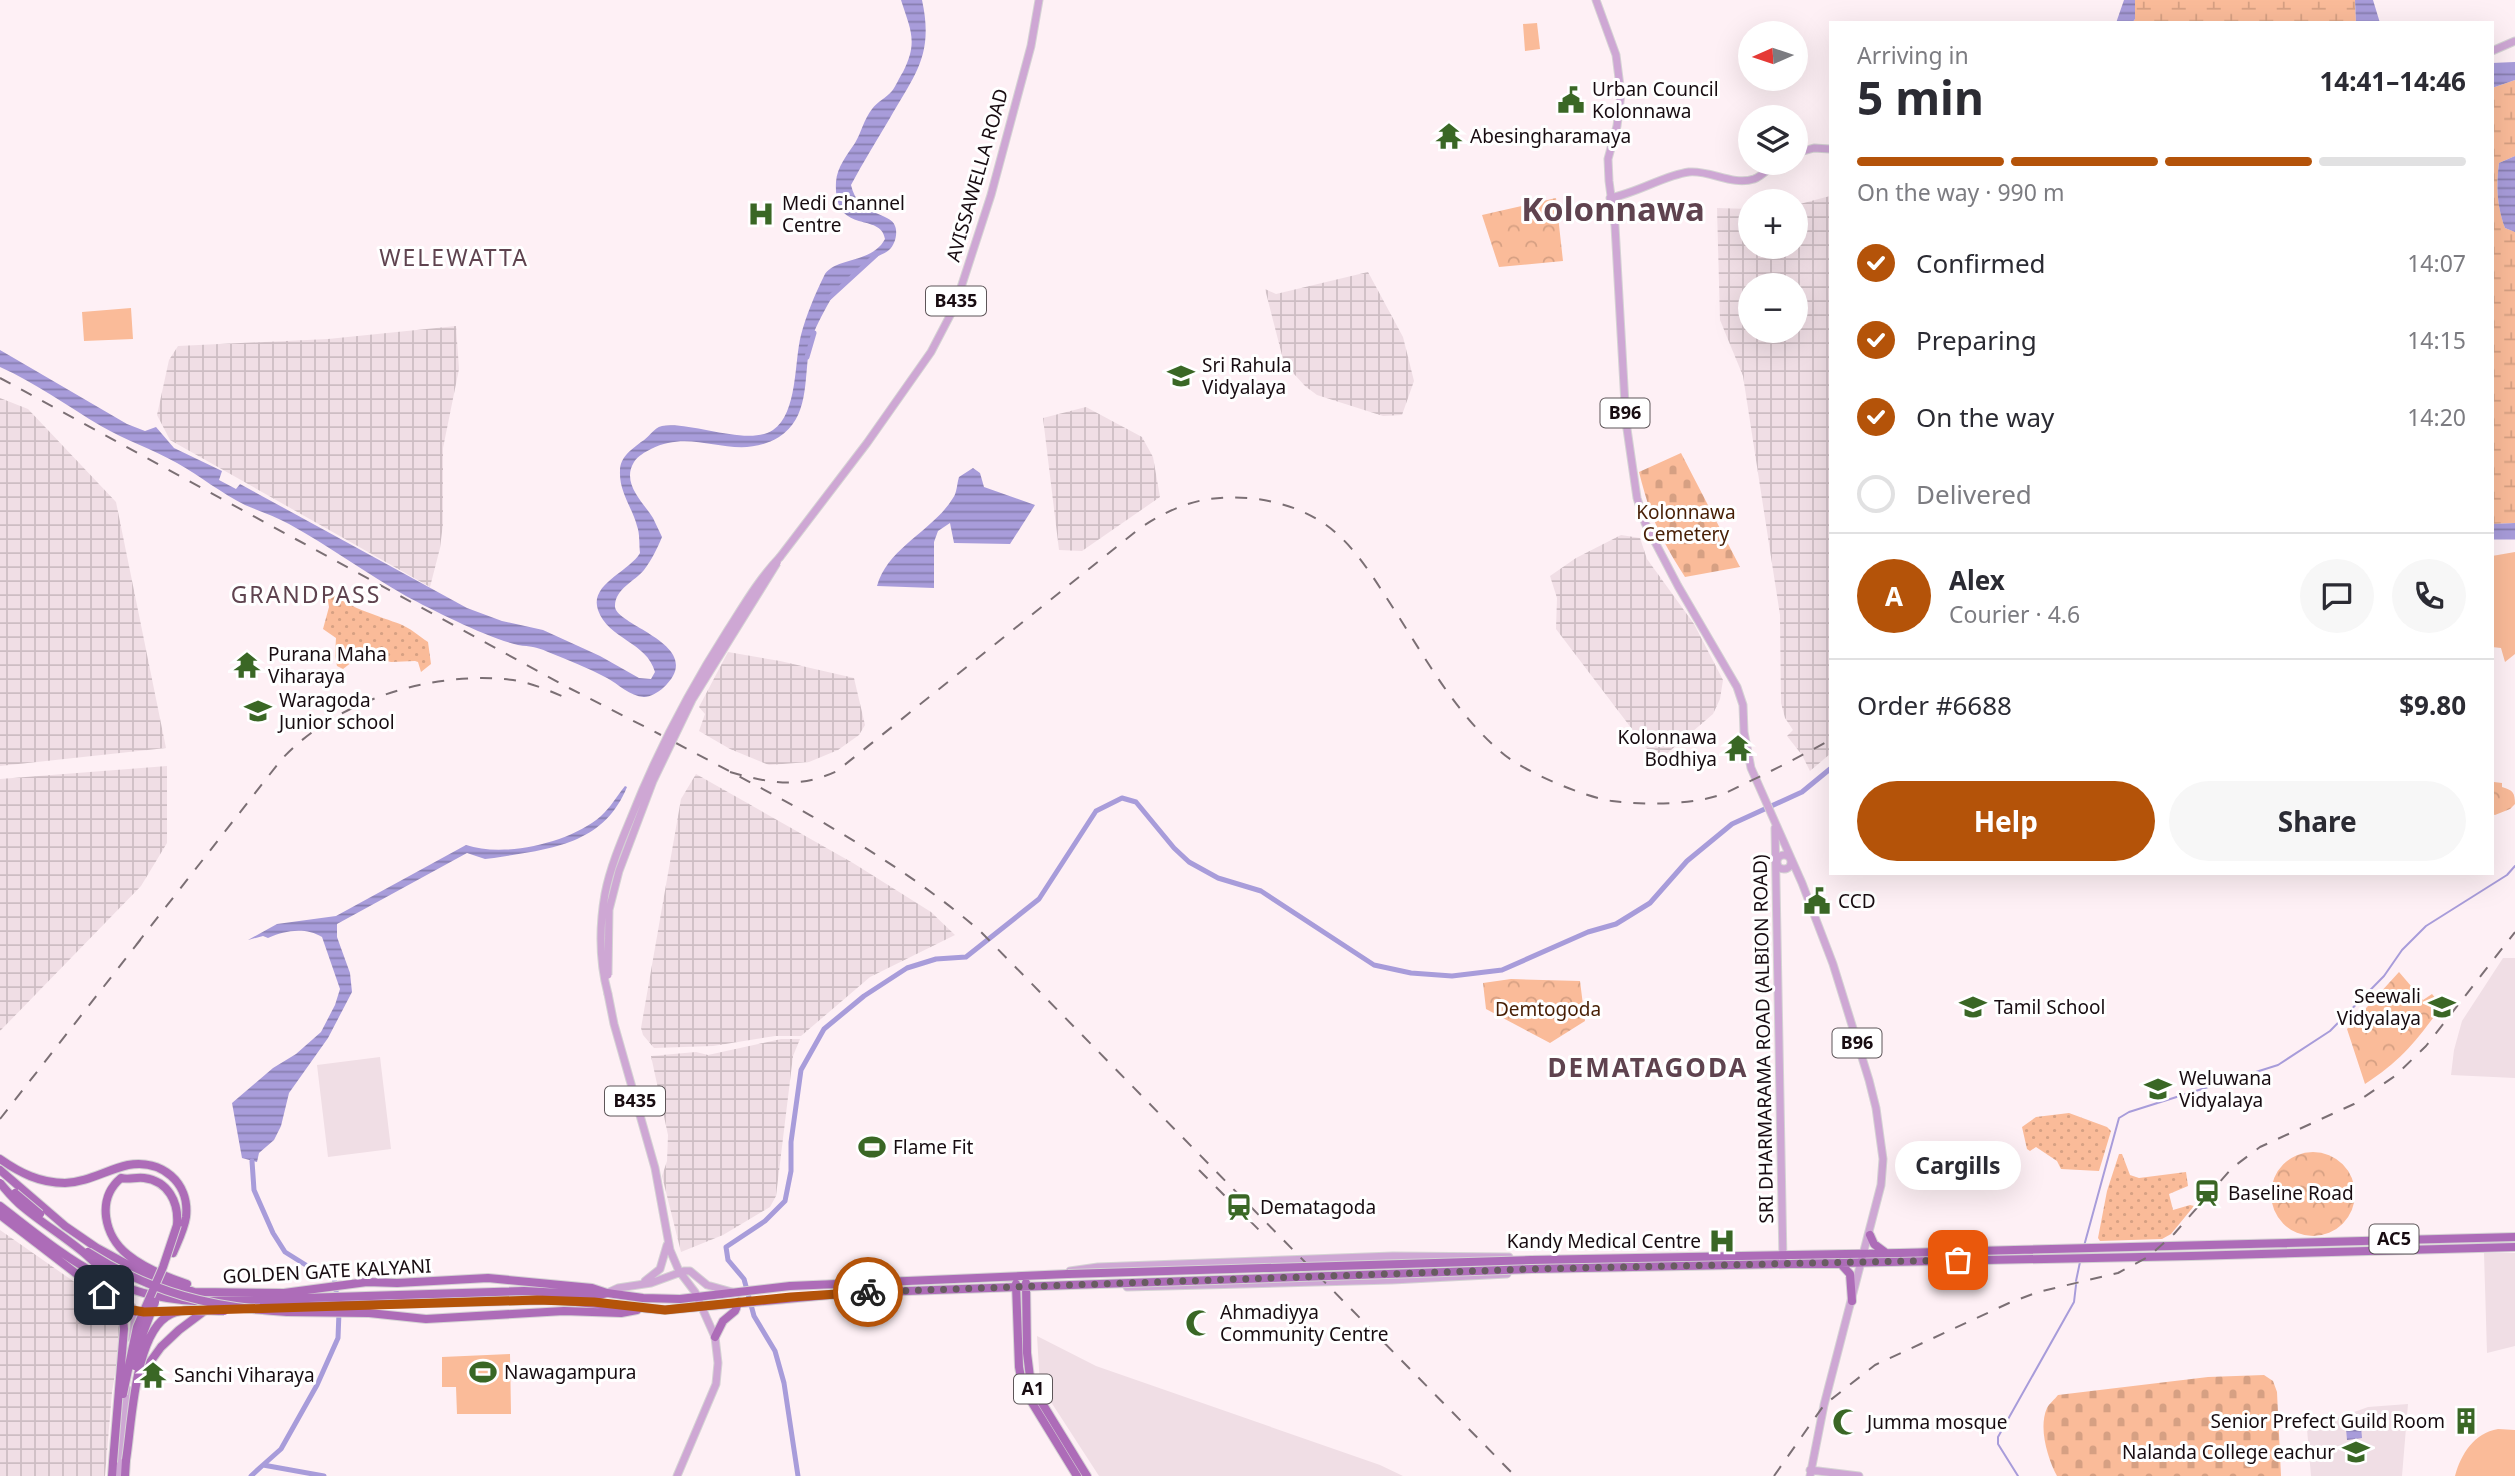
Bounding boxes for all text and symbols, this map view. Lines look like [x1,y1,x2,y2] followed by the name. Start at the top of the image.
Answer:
[1738,21,1808,91] north arrow
[1738,21,1808,343] map controls
[1857,39,1969,71] text: Arriving in
[2319,63,2466,99] text: 14:41–14:46
[1857,66,1984,128] text: 5 min
[1592,76,1719,124] place label: Urban Council Kolonnawa
[940,85,1014,265] street label: AVISSAWELLA ROAD
[1556,85,1586,115] public building icon: Urban Council Kolonnawa
[1738,105,1808,175] button: layers
[1434,121,1464,151] temple icon: Abesingharamaya
[1470,123,1631,149] place label: Abesingharamaya
[1857,176,2064,208] text: On the way · 990 m
[1521,186,1705,231] district label: Kolonnawa
[1738,189,1808,259] button: +
[782,190,905,238] place label: Medi Channel Centre
[746,199,776,229] hospital icon: Medi Channel Centre
[379,241,529,273] district label: WELEWATTA
[1857,244,1895,282] icon: check
[1916,245,2046,281] text: Confirmed
[2407,247,2466,279] text: 14:07
[1738,273,1808,343] button: −
[926,286,986,316] road number: B435
[1857,321,1895,359] icon: check
[1916,322,2037,358] text: Preparing
[2407,324,2466,356] text: 14:15
[1202,352,1292,400] place label: Sri Rahula Vidyalaya
[1166,361,1196,391] school or university icon: Sri Rahula Vidyalaya
[1600,398,1650,428] road number: B96
[1857,398,1895,436] icon: check
[1916,399,2054,435] text: On the way
[2407,401,2466,433] text: 14:20
[1916,476,2032,512] text: Delivered
[1636,499,1736,547] park label: Kolonnawa Cemetery
[2300,559,2374,633] button: chat
[2392,559,2466,633] button: phone
[1949,562,2005,598] text: Alex
[231,578,381,610] district label: GRANDPASS
[1885,578,1903,614] text: A
[1949,598,2080,630] text: Courier · 4.6
[268,641,387,689] place label: Purana Maha Viharaya
[232,650,262,680] temple icon: Purana Maha Viharaya
[277,687,395,735] place label: Waragoda Junior school
[1857,687,2012,723] text: Order #6688
[2399,687,2466,723] text: $9.80
[243,696,273,726] school or university icon: Waragoda Junior school
[1618,724,1717,772] place label: Kolonnawa Bodhiya
[1723,733,1753,763] temple icon: Kolonnawa Bodhiya
[1857,781,2155,861] button: Help
[2169,781,2466,861] button: Share
[1747,854,1779,1224] street label: SRI DHARMARAMA ROAD (ALBION ROAD)
[1802,886,1832,916] public building icon: CCD
[1838,888,1876,914] place label: CCD
[2337,983,2421,1031] place label: Seewali Vidyalaya
[1958,992,1988,1022] school or university icon: Tamil School
[2427,992,2457,1022] school or university icon: Seewali Vidyalaya
[1994,994,2105,1020] place label: Tamil School
[1495,996,1601,1022] park label: Demtogoda
[1832,1028,1882,1058] road number: B96
[1548,1049,1748,1085] district label: DEMATAGODA
[2179,1065,2272,1113] place label: Weluwana Vidyalaya
[2143,1074,2173,1104] school or university icon: Weluwana Vidyalaya
[605,1086,665,1116] road number: B435
[857,1132,887,1162] sports icon: Flame Fit
[893,1134,974,1160] place label: Flame Fit
[1895,1141,2021,1190] callout: Cargills
[1915,1149,2001,1181] text: Cargills
[2192,1178,2222,1208] station icon: Baseline Road
[2228,1180,2354,1206] place label: Baseline Road
[1224,1192,1254,1222] station icon: Dematagoda
[1260,1194,1376,1220] place label: Dematagoda
[2370,1224,2418,1254] road number: AC5
[1707,1226,1737,1256] hospital icon: Kandy Medical Centre
[1507,1228,1701,1254] place label: Kandy Medical Centre
[1928,1230,1988,1290] pin
[1939,1241,1977,1279] icon: bag
[222,1253,432,1289] street label: GOLDEN GATE KALYANI
[833,1257,903,1327] courier
[74,1265,134,1325] pin
[849,1273,887,1311] icon: bike
[85,1276,123,1314] icon: home
[1220,1299,1388,1347] place label: Ahmadiyya Community Centre
[1184,1308,1214,1338] mosque icon: Ahmadiyya Community Centre
[468,1357,498,1387] sports icon: Nawagampura
[504,1359,636,1385] place label: Nawagampura
[138,1360,168,1390] temple icon: Sanchi Viharaya
[174,1362,315,1388] place label: Sanchi Viharaya
[1014,1374,1052,1404] road number: A1
[2451,1406,2481,1436] building icon: Senior Prefect Guild Room
[1831,1407,1861,1437] mosque icon: Jumma mosque
[2211,1408,2445,1434] place label: Senior Prefect Guild Room
[1865,1409,2008,1435] place label: Jumma mosque
[2341,1437,2371,1467] school or university icon: Nalanda College eachur
[2122,1439,2335,1465] place label: Nalanda College eachur

